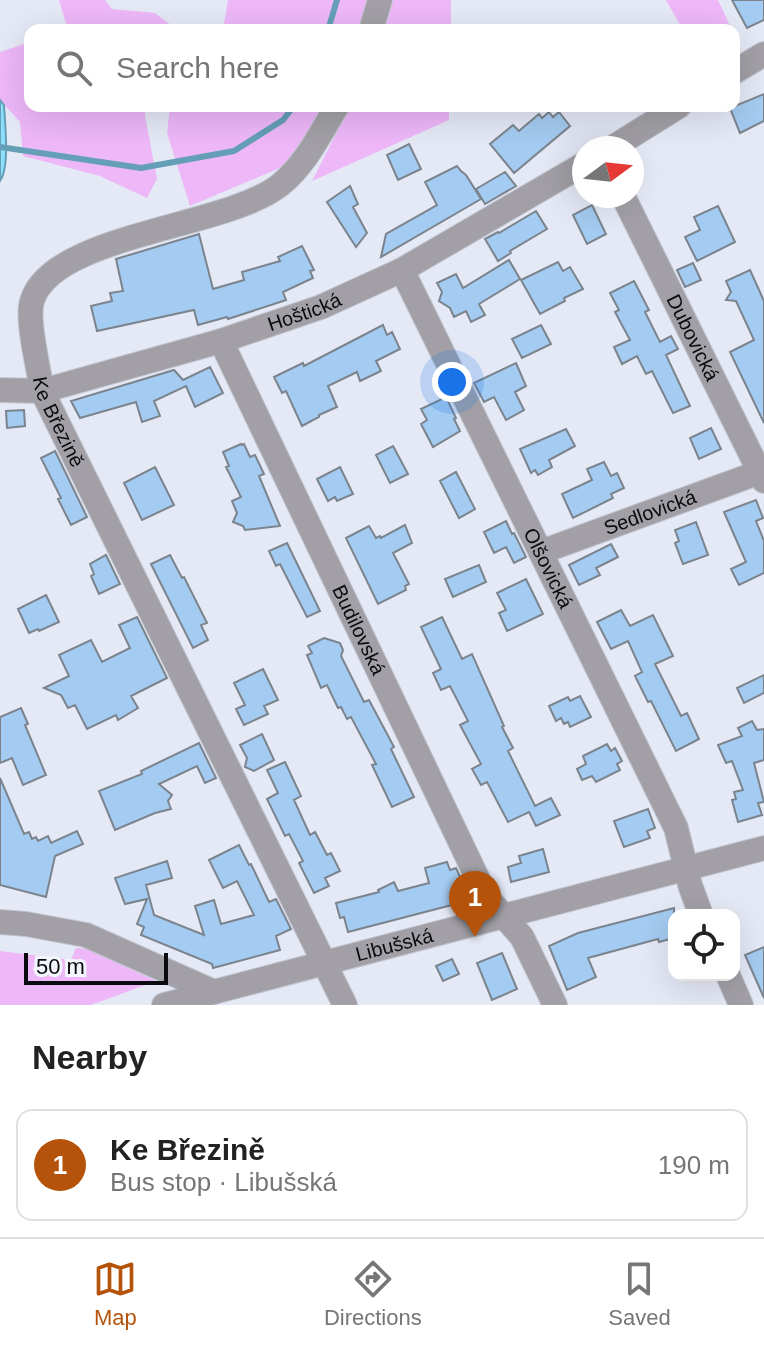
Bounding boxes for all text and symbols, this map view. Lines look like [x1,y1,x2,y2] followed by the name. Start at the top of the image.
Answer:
[24,24,740,112] search box
[52,46,96,90] icon: search
[116,51,279,84] text: Search here
[572,136,644,208] north arrow
[265,288,345,335] street label: Hoštická
[662,291,724,385] street label: Dubovická
[432,362,472,402] your location
[29,375,89,471] street label: Ke Březině
[601,485,700,539] street label: Sedlovická
[519,524,578,613] street label: Olšovická
[328,581,390,679] street label: Budilovská
[449,871,501,937] pin: 1
[668,909,740,981] map controls
[668,909,740,981] button: locate
[353,924,436,965] street label: Libušská
[24,949,168,985] scale bar
[36,954,85,979] text: 50 m
[32,1038,147,1076] text: Nearby
[110,1133,265,1166] text: Ke Březině
[53,1150,67,1180] text: 1
[658,1150,730,1180] text: 190 m
[110,1167,337,1197] text: Bus stop · Libušská
[93,1257,137,1331] tab: Map
[324,1257,422,1331] tab: Directions
[608,1257,671,1331] tab: Saved

